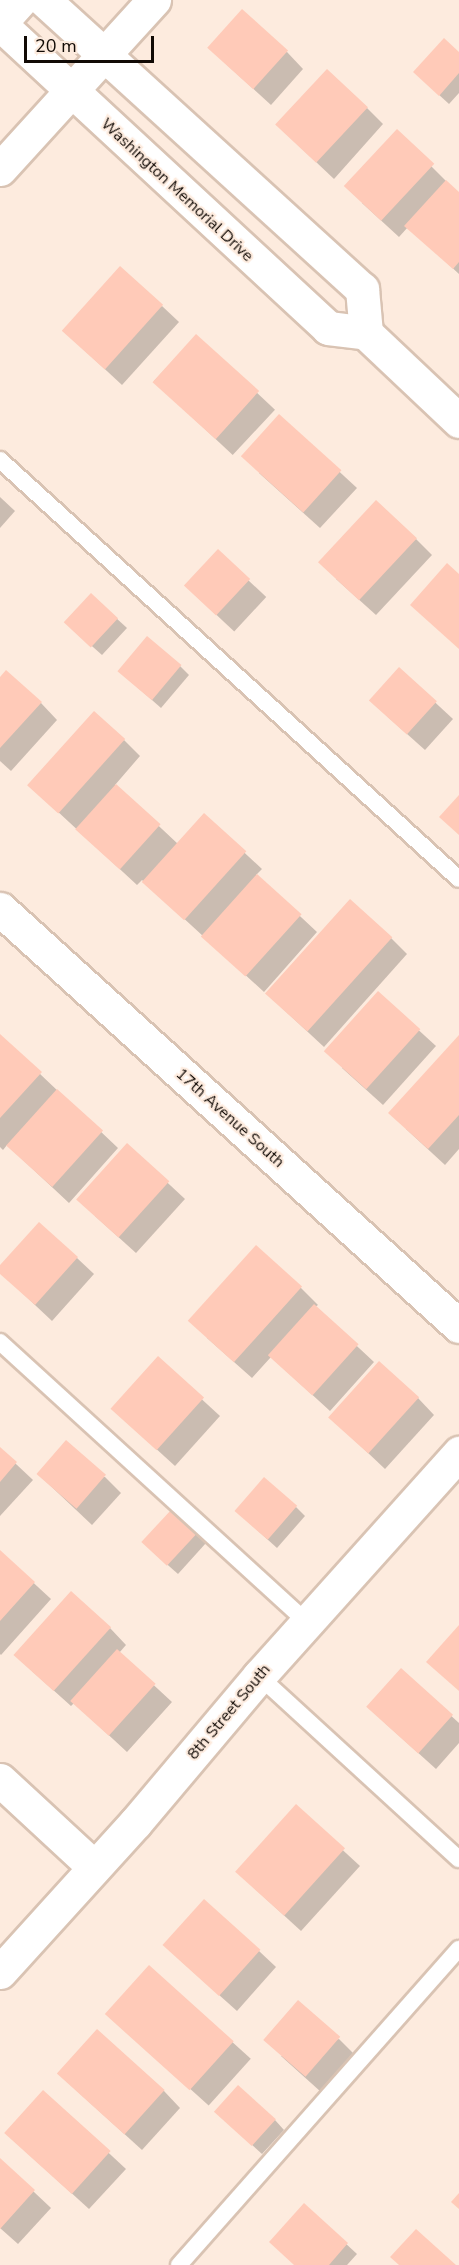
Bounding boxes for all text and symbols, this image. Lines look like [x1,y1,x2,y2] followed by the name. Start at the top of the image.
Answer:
[27,24,158,62] scale bar
[35,34,77,58] text: 20 m
[97,114,257,266] street label: Washington Memorial Drive
[172,1064,288,1172] street label: 17th Avenue South
[184,1660,274,1764] street label: 8th Street South

